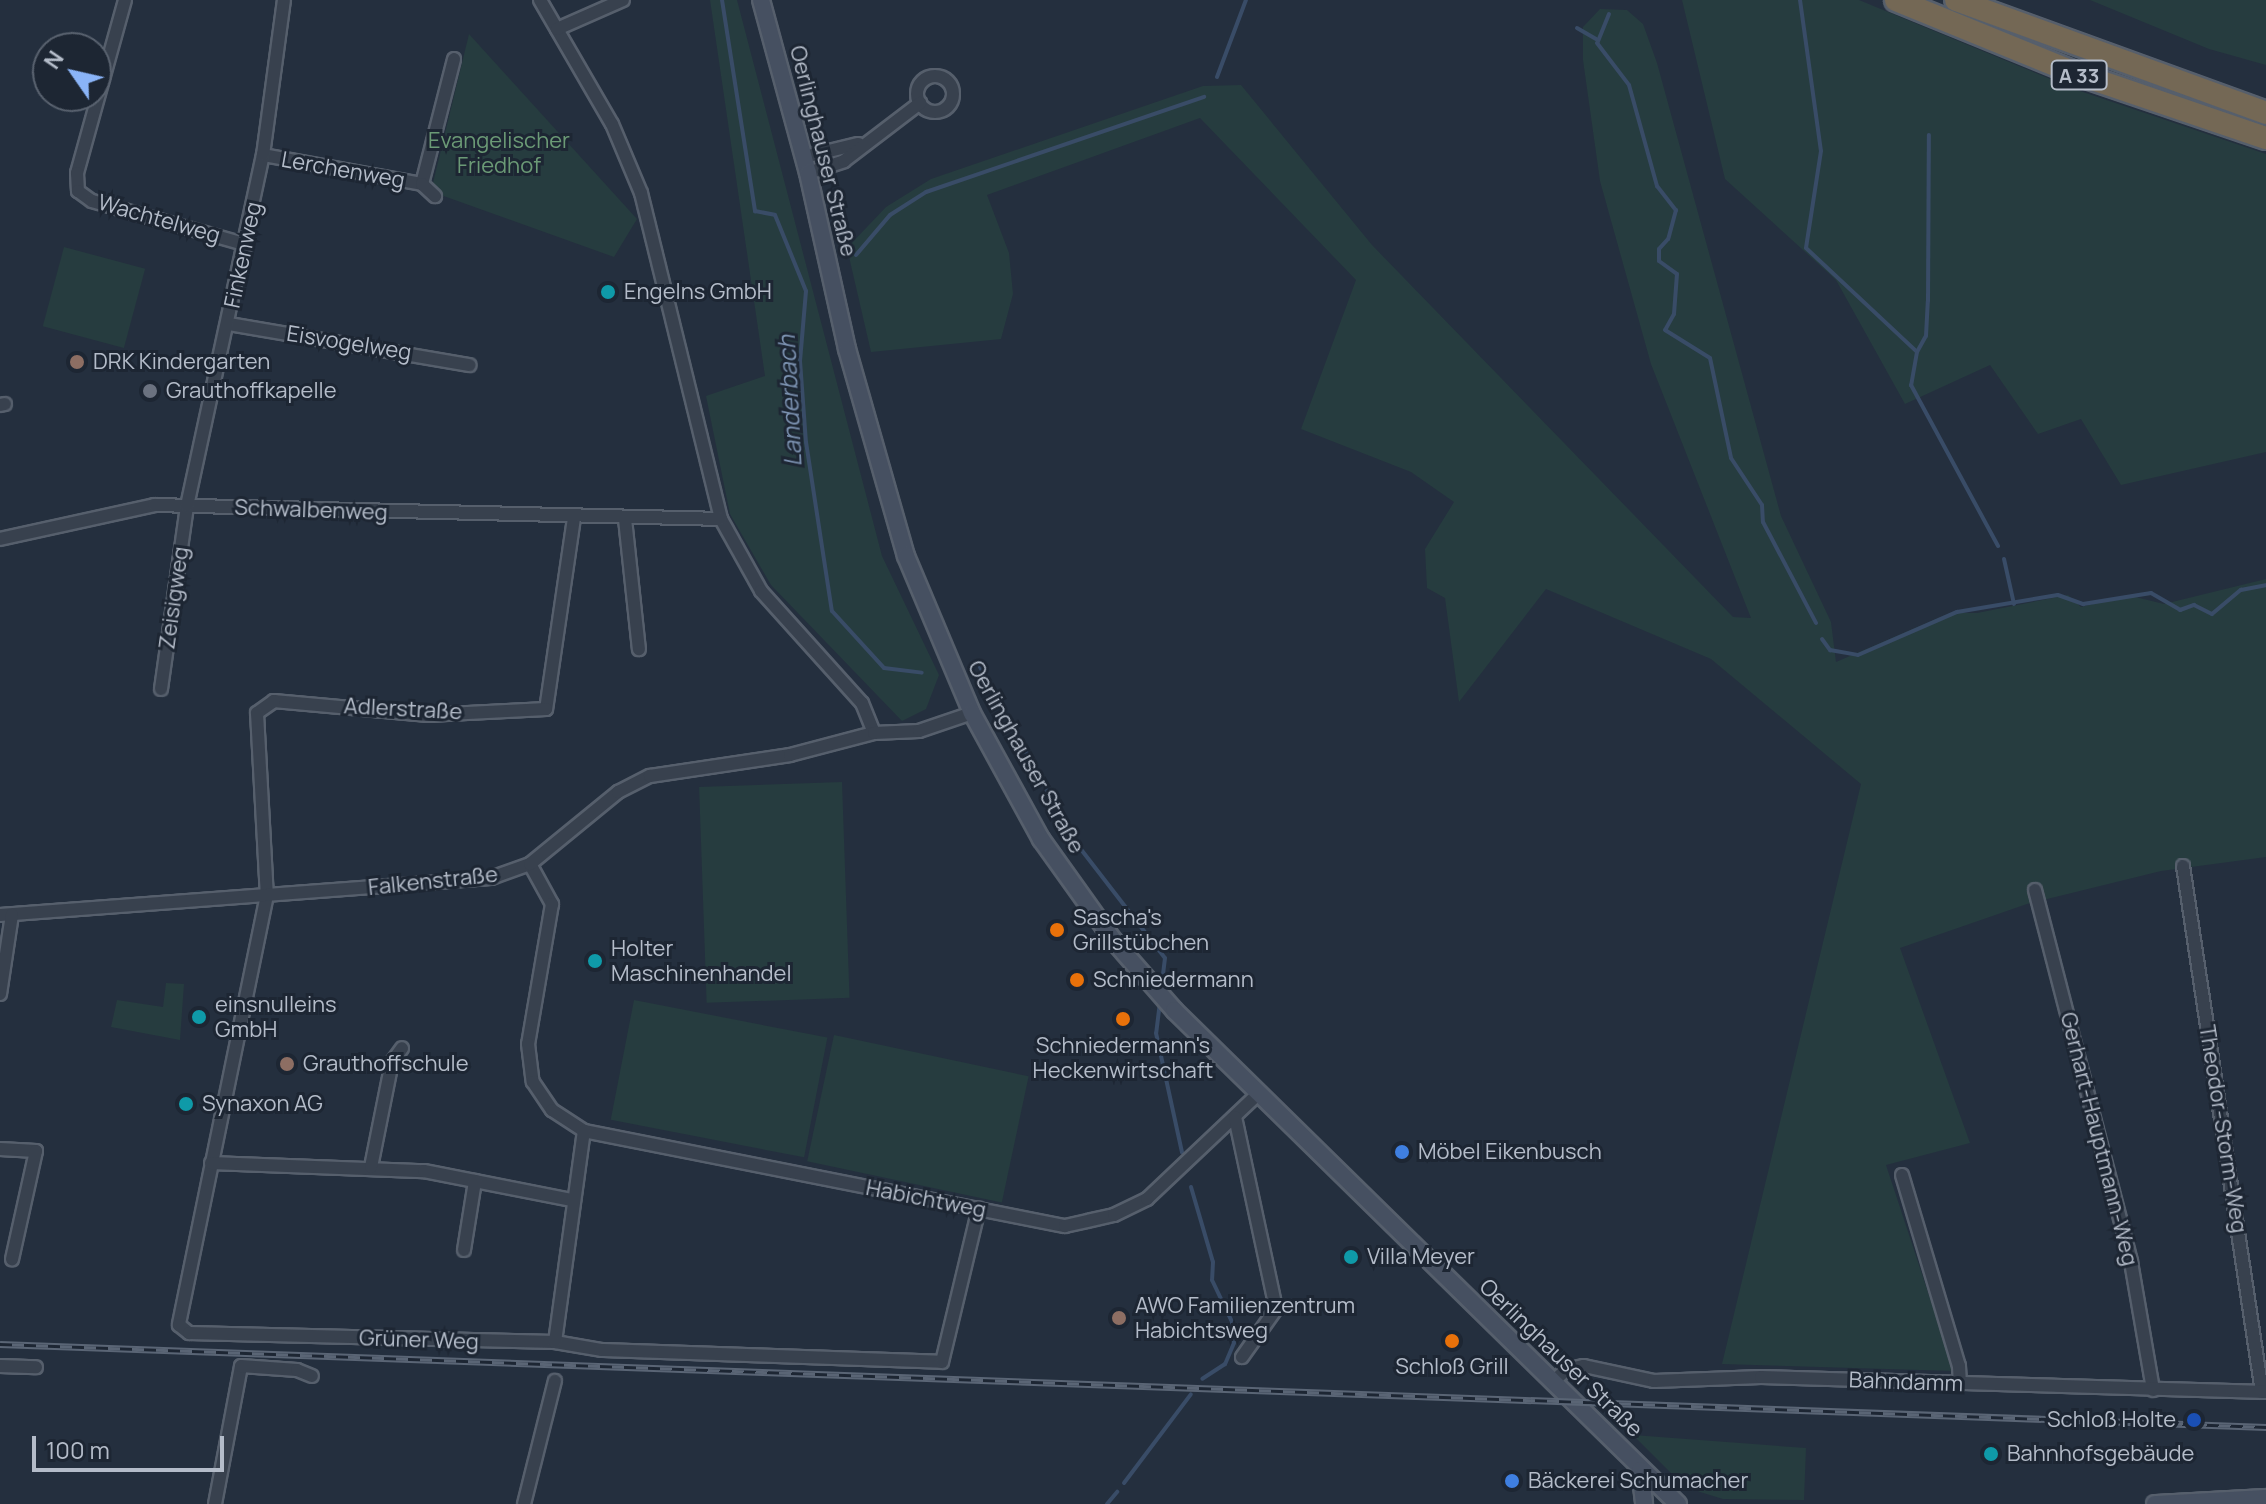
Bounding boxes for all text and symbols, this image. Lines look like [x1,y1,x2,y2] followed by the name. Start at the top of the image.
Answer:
[32,32,112,112] north arrow
[784,43,862,259] street label: Oerlinghauser Straße
[37,45,71,75] text: N
[2049,59,2109,91] road number: A 33
[428,127,570,178] park label: Evangelischer Friedhof
[279,146,407,194] street label: Lerchenweg
[95,189,223,249] street label: Wachtelweg
[219,199,267,311] street label: Finkenweg
[624,279,772,305] place label: Engelns GmbH
[599,283,617,301] marker: Engelns GmbH
[285,320,413,366] street label: Eisvogelweg
[771,334,807,468] water label: Landerbach
[93,349,271,375] place label: DRK Kindergarten
[68,353,86,371] marker: DRK Kindergarten
[166,378,337,404] place label: Grauthoffkapelle
[141,382,159,400] marker: Grauthoffkapelle
[234,494,388,526] street label: Schwalbenweg
[154,545,194,651] street label: Zeisigweg
[962,656,1090,858] street label: Oerlinghauser Straße
[343,693,463,725] street label: Adlerstraße
[367,861,499,901] street label: Falkenstraße
[1073,904,1209,956] place label: Sascha's Grillstübchen
[1048,921,1066,939] marker: Sascha's Grillstübchen
[611,935,792,986] place label: Holter Maschinenhandel
[586,952,604,970] marker: Holter Maschinenhandel
[1093,967,1254,993] place label: Schniedermann
[1068,971,1086,989] marker: Schniedermann
[215,991,337,1042] place label: einsnulleins GmbH
[190,1008,208,1026] marker: einsnulleins GmbH
[1114,1010,1132,1028] marker: Schniedermann's Heckenwirtschaft
[2055,1010,2143,1268] street label: Gerhart-Hauptmann-Weg
[2194,1023,2252,1235] street label: Theodor-Storm-Weg
[1033,1032,1213,1084] place label: Schniedermann's Heckenwirtschaft
[303,1051,469,1077] place label: Grauthoffschule
[278,1055,296,1073] marker: Grauthoffschule
[202,1091,323,1117] place label: Synaxon AG
[177,1095,195,1113] marker: Synaxon AG
[1418,1139,1602,1165] place label: Möbel Eikenbusch
[1393,1143,1411,1161] marker: Möbel Eikenbusch
[864,1174,988,1224] street label: Habichtweg
[1367,1244,1475,1270] place label: Villa Meyer
[1342,1248,1360,1266] marker: Villa Meyer
[1474,1273,1648,1443] street label: Oerlinghauser Straße
[1135,1292,1355,1344] place label: AWO Familienzentrum Habichtsweg
[1110,1309,1128,1327] marker: AWO Familienzentrum Habichtsweg
[359,1325,479,1355] street label: Grüner Weg
[1443,1332,1461,1350] marker: Schloß Grill
[1395,1354,1509,1380] place label: Schloß Grill
[1848,1367,1964,1397] street label: Bahndamm
[2047,1407,2176,1433] place label: Schloß Holte
[2183,1409,2205,1431] marker: Schloß Holte
[36,1420,228,1470] scale bar
[46,1433,110,1466] text: 100 m
[2007,1441,2194,1467] place label: Bahnhofsgebäude
[1982,1445,2000,1463] marker: Bahnhofsgebäude
[1528,1468,1748,1494] place label: Bäckerei Schumacher
[1503,1472,1521,1490] marker: Bäckerei Schumacher

